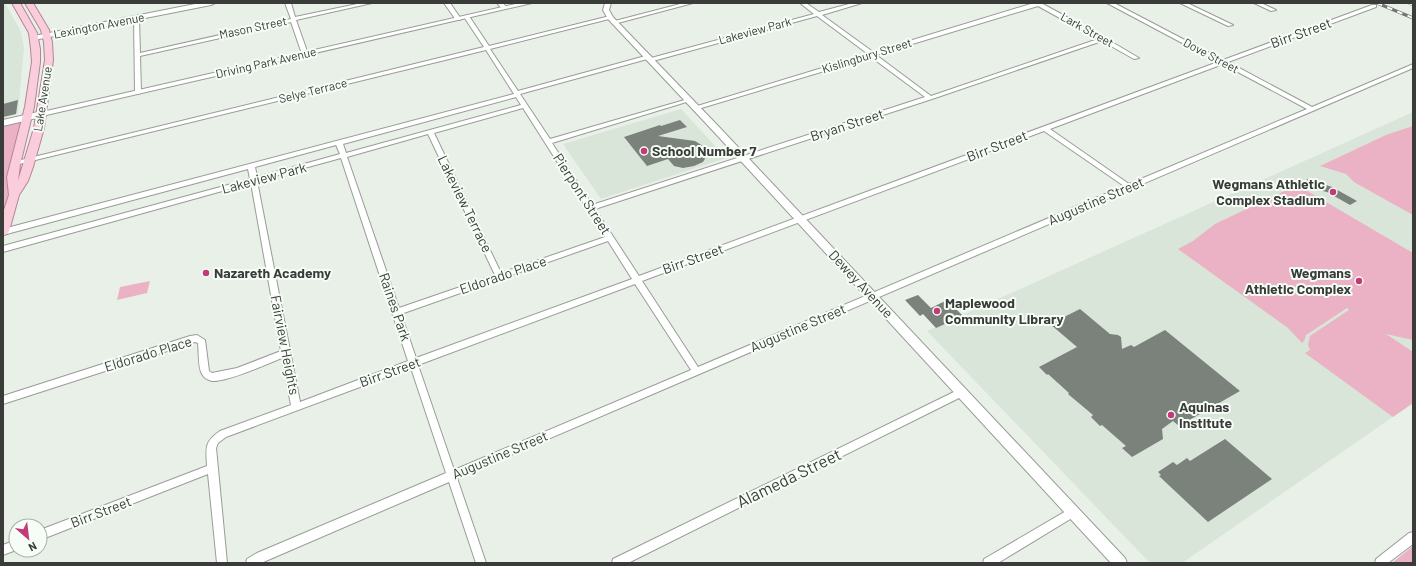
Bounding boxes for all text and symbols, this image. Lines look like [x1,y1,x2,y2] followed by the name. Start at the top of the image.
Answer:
[52,9,146,41] street label: Lexington Avenue
[1059,9,1116,49] street label: Lark Street
[218,13,288,41] street label: Mason Street
[717,14,793,46] street label: Lakeview Park
[1268,14,1334,51] street label: Birr Street
[820,35,913,75] street label: Kislingbury Street
[1181,35,1242,76] street label: Dove Street
[214,44,318,80] street label: Driving Park Avenue
[30,65,54,132] street label: Lake Avenue
[277,75,348,105] street label: Selye Terrace
[808,105,886,144] street label: Bryan Street
[964,126,1030,165] street label: Birr Street
[652,142,757,159] place label: School Number 7
[639,146,649,156] marker: School Number 7
[550,150,615,237] street label: Pierpont Street
[435,152,496,255] street label: Lakeview Terrace
[220,158,308,197] street label: Lakeview Park
[1045,173,1146,228] street label: Augustine Street
[1212,175,1325,208] place label: Wegmans Athletic Complex Stadium
[1328,187,1338,197] marker: Wegmans Athletic Complex Stadium
[660,240,726,277] street label: Birr Street
[826,246,897,321] street label: Dewey Avenue
[457,252,548,297] street label: Eldorado Place
[214,264,331,281] place label: Nazareth Academy
[1245,264,1351,297] place label: Wegmans Athletic Complex
[201,268,211,278] marker: Nazareth Academy
[376,270,415,343] street label: Raines Park
[1354,276,1364,286] marker: Wegmans Athletic Complex
[267,294,304,396] street label: Fairview Heights
[945,294,1063,327] place label: Maplewood Community Library
[747,300,848,355] street label: Augustine Street
[932,306,942,316] marker: Maplewood Community Library
[102,332,194,375] street label: Eldorado Place
[357,353,423,390] street label: Birr Street
[1179,398,1232,431] place label: Aquinas Institute
[1166,410,1176,420] marker: Aquinas Institute
[449,427,550,482] street label: Augustine Street
[733,443,844,511] street label: Alameda Street
[68,492,134,531] street label: Birr Street
[8,518,48,558] north arrow
[27,540,39,555] text: N

